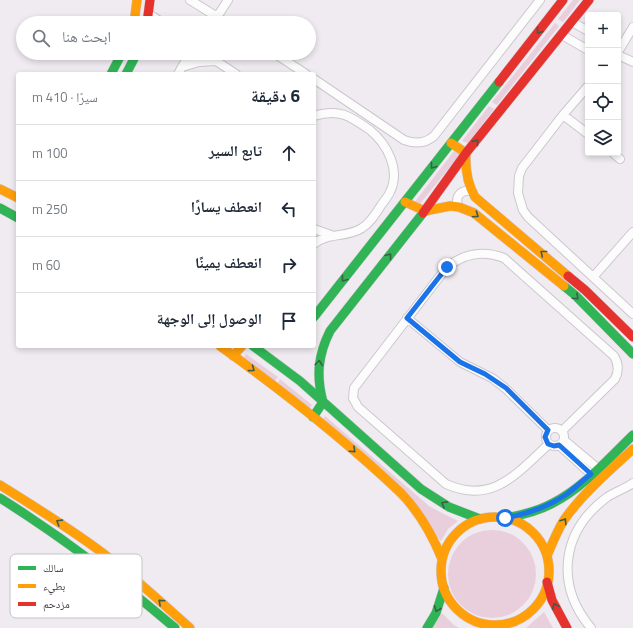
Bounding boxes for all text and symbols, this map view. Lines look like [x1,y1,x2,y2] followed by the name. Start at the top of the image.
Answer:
[585,12,621,156] map controls
[585,12,621,48] button: +
[16,16,316,60] search box
[62,25,111,48] text: ابحث هنا
[537,26,544,33] one-way arrow
[30,27,52,49] icon: search
[585,48,621,84] button: −
[251,83,300,109] text: 6 دقيقة
[585,84,621,120] button: locate
[32,87,98,107] text: سيرًا · 410 m
[585,120,621,156] button: layers
[209,139,262,162] text: تابع السير
[472,139,479,146] one-way arrow
[278,142,300,164] icon: ahead
[32,143,68,163] text: 100 m
[431,161,438,168] one-way arrow
[191,195,262,218] text: انعطف يسارًا
[278,198,300,220] icon: left
[32,199,68,219] text: 250 m
[471,210,478,217] one-way arrow
[195,251,262,274] text: انعطف يمينًا
[541,251,548,258] one-way arrow
[278,254,300,276] icon: right
[385,254,392,261] one-way arrow
[32,255,60,275] text: 60 m
[438,258,456,276] route end
[342,275,349,282] one-way arrow
[571,292,579,300] one-way arrow
[157,307,262,330] text: الوصول إلى الوجهة
[278,310,300,332] icon: arrive
[314,360,323,366] one-way arrow
[247,364,254,371] one-way arrow
[348,445,356,453] one-way arrow
[441,502,448,509] one-way arrow
[496,509,514,527] route start
[559,519,566,526] one-way arrow
[56,520,63,527] one-way arrow
[10,554,142,618] legend
[43,560,63,576] text: سالك
[43,578,65,595] text: بطيء
[43,596,70,612] text: مزدحم
[158,599,166,607] one-way arrow
[552,603,560,610] one-way arrow
[434,605,442,612] one-way arrow

